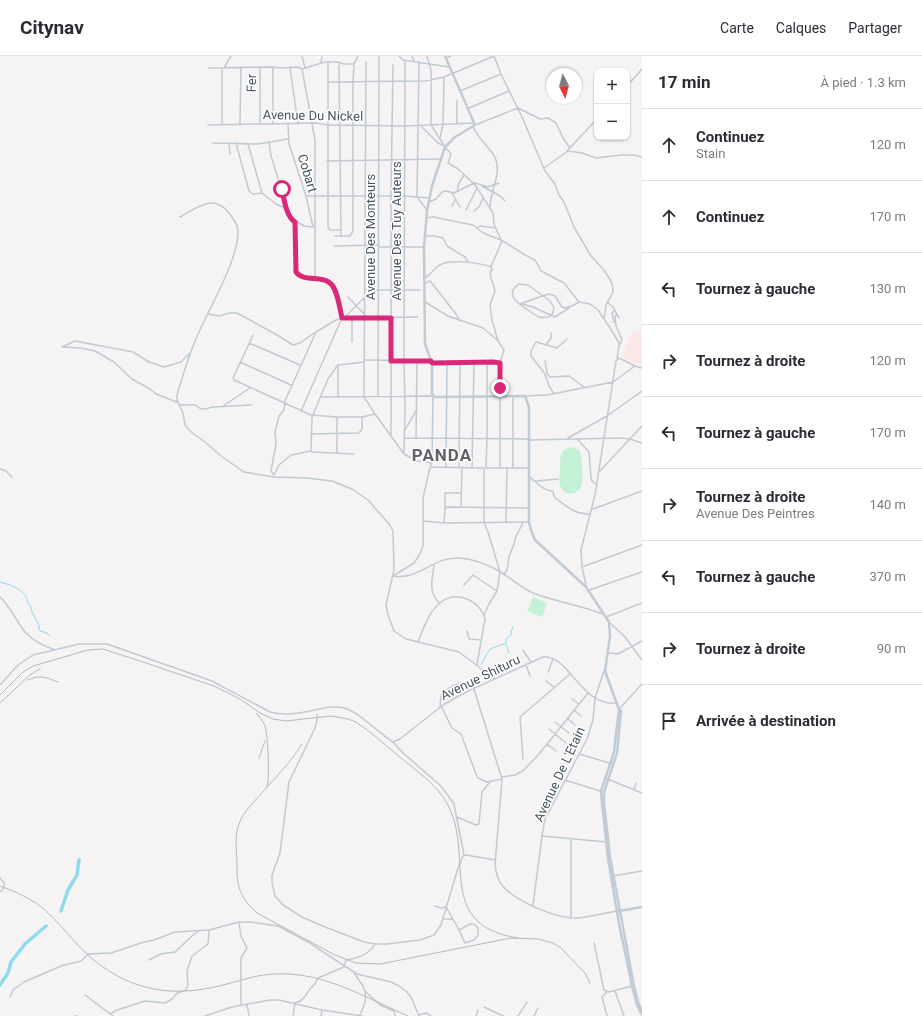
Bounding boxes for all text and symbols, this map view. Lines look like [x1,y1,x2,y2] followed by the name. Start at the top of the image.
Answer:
[20,16,84,39] text: Citynav
[720,20,754,36] text: Carte
[776,20,826,36] text: Calques
[848,20,902,36] text: Partager
[546,68,582,104] north arrow
[594,68,630,140] map controls
[594,68,630,104] button: +
[658,72,711,92] text: 17 min
[244,73,259,92] street label: Fer
[821,75,906,90] text: À pied · 1.3 km
[594,104,630,140] button: −
[263,107,363,124] street label: Avenue Du Nickel
[696,128,764,146] text: Continuez
[658,134,680,156] icon: ahead
[869,137,906,152] text: 120 m
[696,146,725,161] text: Stain
[295,152,320,194] street label: Cobart
[389,161,404,301] street label: Avenue Des Tuy Auteurs
[363,173,378,300] street label: Avenue Des Monteurs
[273,180,291,198] route start
[658,206,680,228] icon: ahead
[696,208,764,226] text: Continuez
[869,209,906,224] text: 170 m
[658,278,680,300] icon: left
[696,280,815,298] text: Tournez à gauche
[869,281,906,296] text: 130 m
[658,350,680,372] icon: right
[696,352,805,370] text: Tournez à droite
[869,353,906,368] text: 120 m
[491,379,509,397] route end
[658,422,680,444] icon: left
[696,424,815,442] text: Tournez à gauche
[869,425,906,440] text: 170 m
[412,445,472,465] district label: PANDA
[696,488,805,506] text: Tournez à droite
[658,494,680,516] icon: right
[869,497,906,512] text: 140 m
[696,506,815,521] text: Avenue Des Peintres
[658,566,680,588] icon: left
[696,568,815,586] text: Tournez à gauche
[869,569,906,584] text: 370 m
[658,638,680,660] icon: right
[696,640,805,658] text: Tournez à droite
[877,641,906,656] text: 90 m
[438,652,523,703] street label: Avenue Shituru
[658,710,680,732] icon: arrive
[696,712,836,730] text: Arrivée à destination
[531,724,588,824] street label: Avenue De L'Etain

